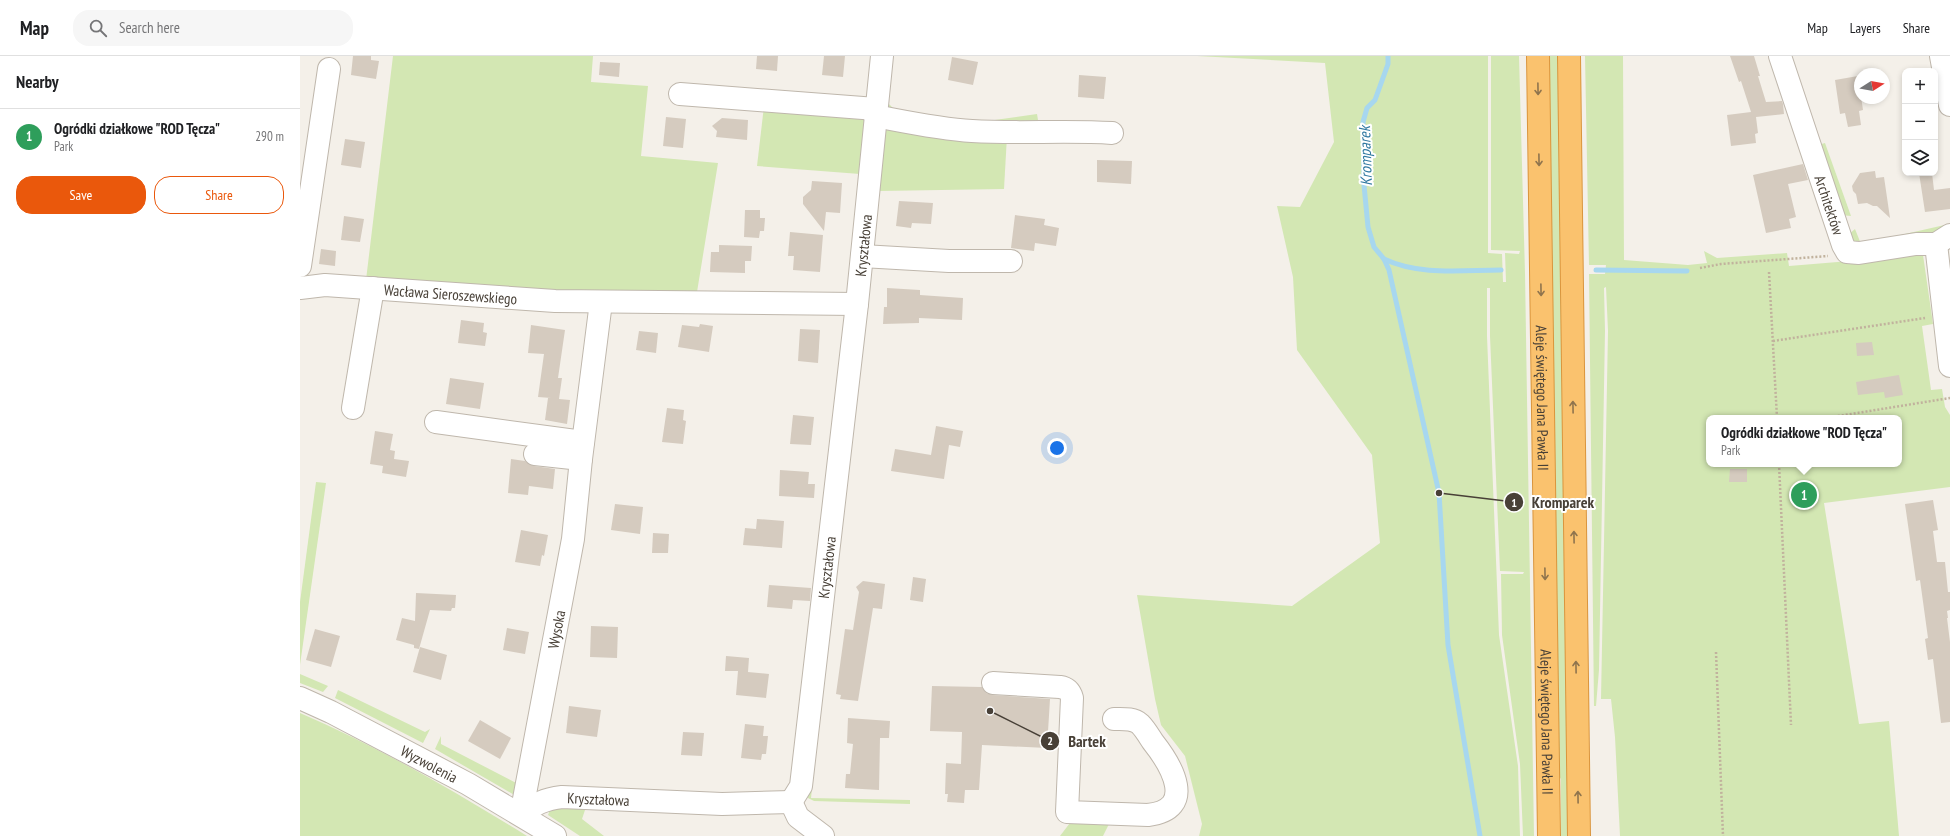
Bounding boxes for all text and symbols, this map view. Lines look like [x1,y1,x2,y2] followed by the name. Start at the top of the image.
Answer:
[73,10,353,46] search box
[20,16,49,40] text: Map
[87,17,109,39] icon: search
[119,18,180,37] text: Search here
[1807,19,1828,37] text: Map
[1850,19,1881,37] text: Layers
[1903,19,1930,37] text: Share
[1854,68,1890,104] north arrow
[1902,68,1938,176] map controls
[1902,68,1938,104] button: +
[16,71,59,93] text: Nearby
[1534,82,1542,95] one-way arrow
[1902,104,1938,140] button: −
[54,119,220,138] text: Ogródki działkowe "ROD Tęcza"
[1354,124,1376,186] water label: Kromparek
[26,128,32,145] text: 1
[255,128,284,145] text: 290 m
[54,138,73,155] text: Park
[1902,140,1938,176] button: layers
[1535,153,1543,166] one-way arrow
[1811,173,1848,237] street label: Architektów
[16,176,146,214] button: Save
[154,176,284,214] button: Share
[850,213,875,277] street label: Kryształowa
[383,280,518,308] street label: Wacława Sieroszewskiego
[1537,283,1545,296] one-way arrow
[1532,325,1553,471] street label: Aleje świętego Jana Pawła II
[1569,401,1577,414] one-way arrow
[1706,415,1902,467] popup
[1721,423,1887,442] text: Ogródki działkowe "ROD Tęcza"
[1047,438,1067,458] your location
[1721,442,1740,459] text: Park
[1791,480,1817,510] pin: 1
[1504,488,1602,516] callout: Kromparek
[1532,492,1595,512] text: Kromparek
[1511,495,1517,510] text: 1
[1571,531,1578,544] one-way arrow
[813,535,839,599] street label: Kryształowa
[1541,567,1549,580] one-way arrow
[543,608,569,650] street label: Wysoka
[1537,649,1558,795] street label: Aleje świętego Jana Pawła II
[1572,661,1580,674] one-way arrow
[1040,727,1114,755] callout: Bartek
[1068,731,1106,751] text: Bartek
[1047,733,1053,748] text: 2
[398,741,461,786] street label: Wyzwolenia
[567,788,630,809] street label: Kryształowa
[1574,791,1582,804] one-way arrow

